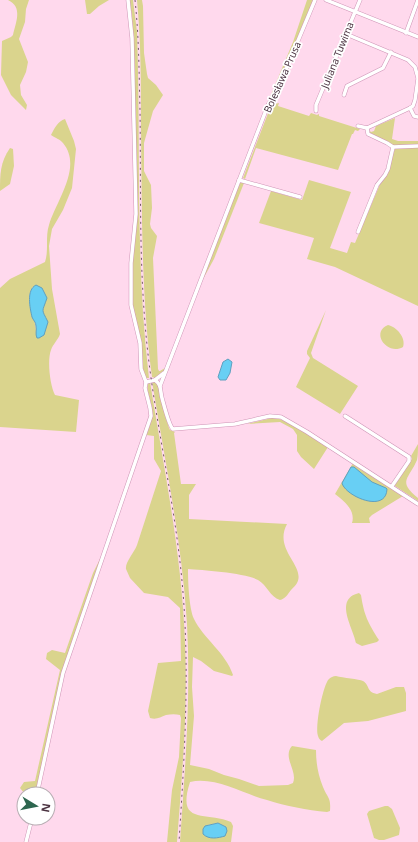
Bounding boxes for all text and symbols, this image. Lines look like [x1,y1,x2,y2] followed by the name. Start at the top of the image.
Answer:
[317,20,357,91] street label: Juliana Tuwima
[260,39,304,115] street label: Bolesława Prusa
[16,786,56,826] north arrow
[38,802,55,814] text: N

